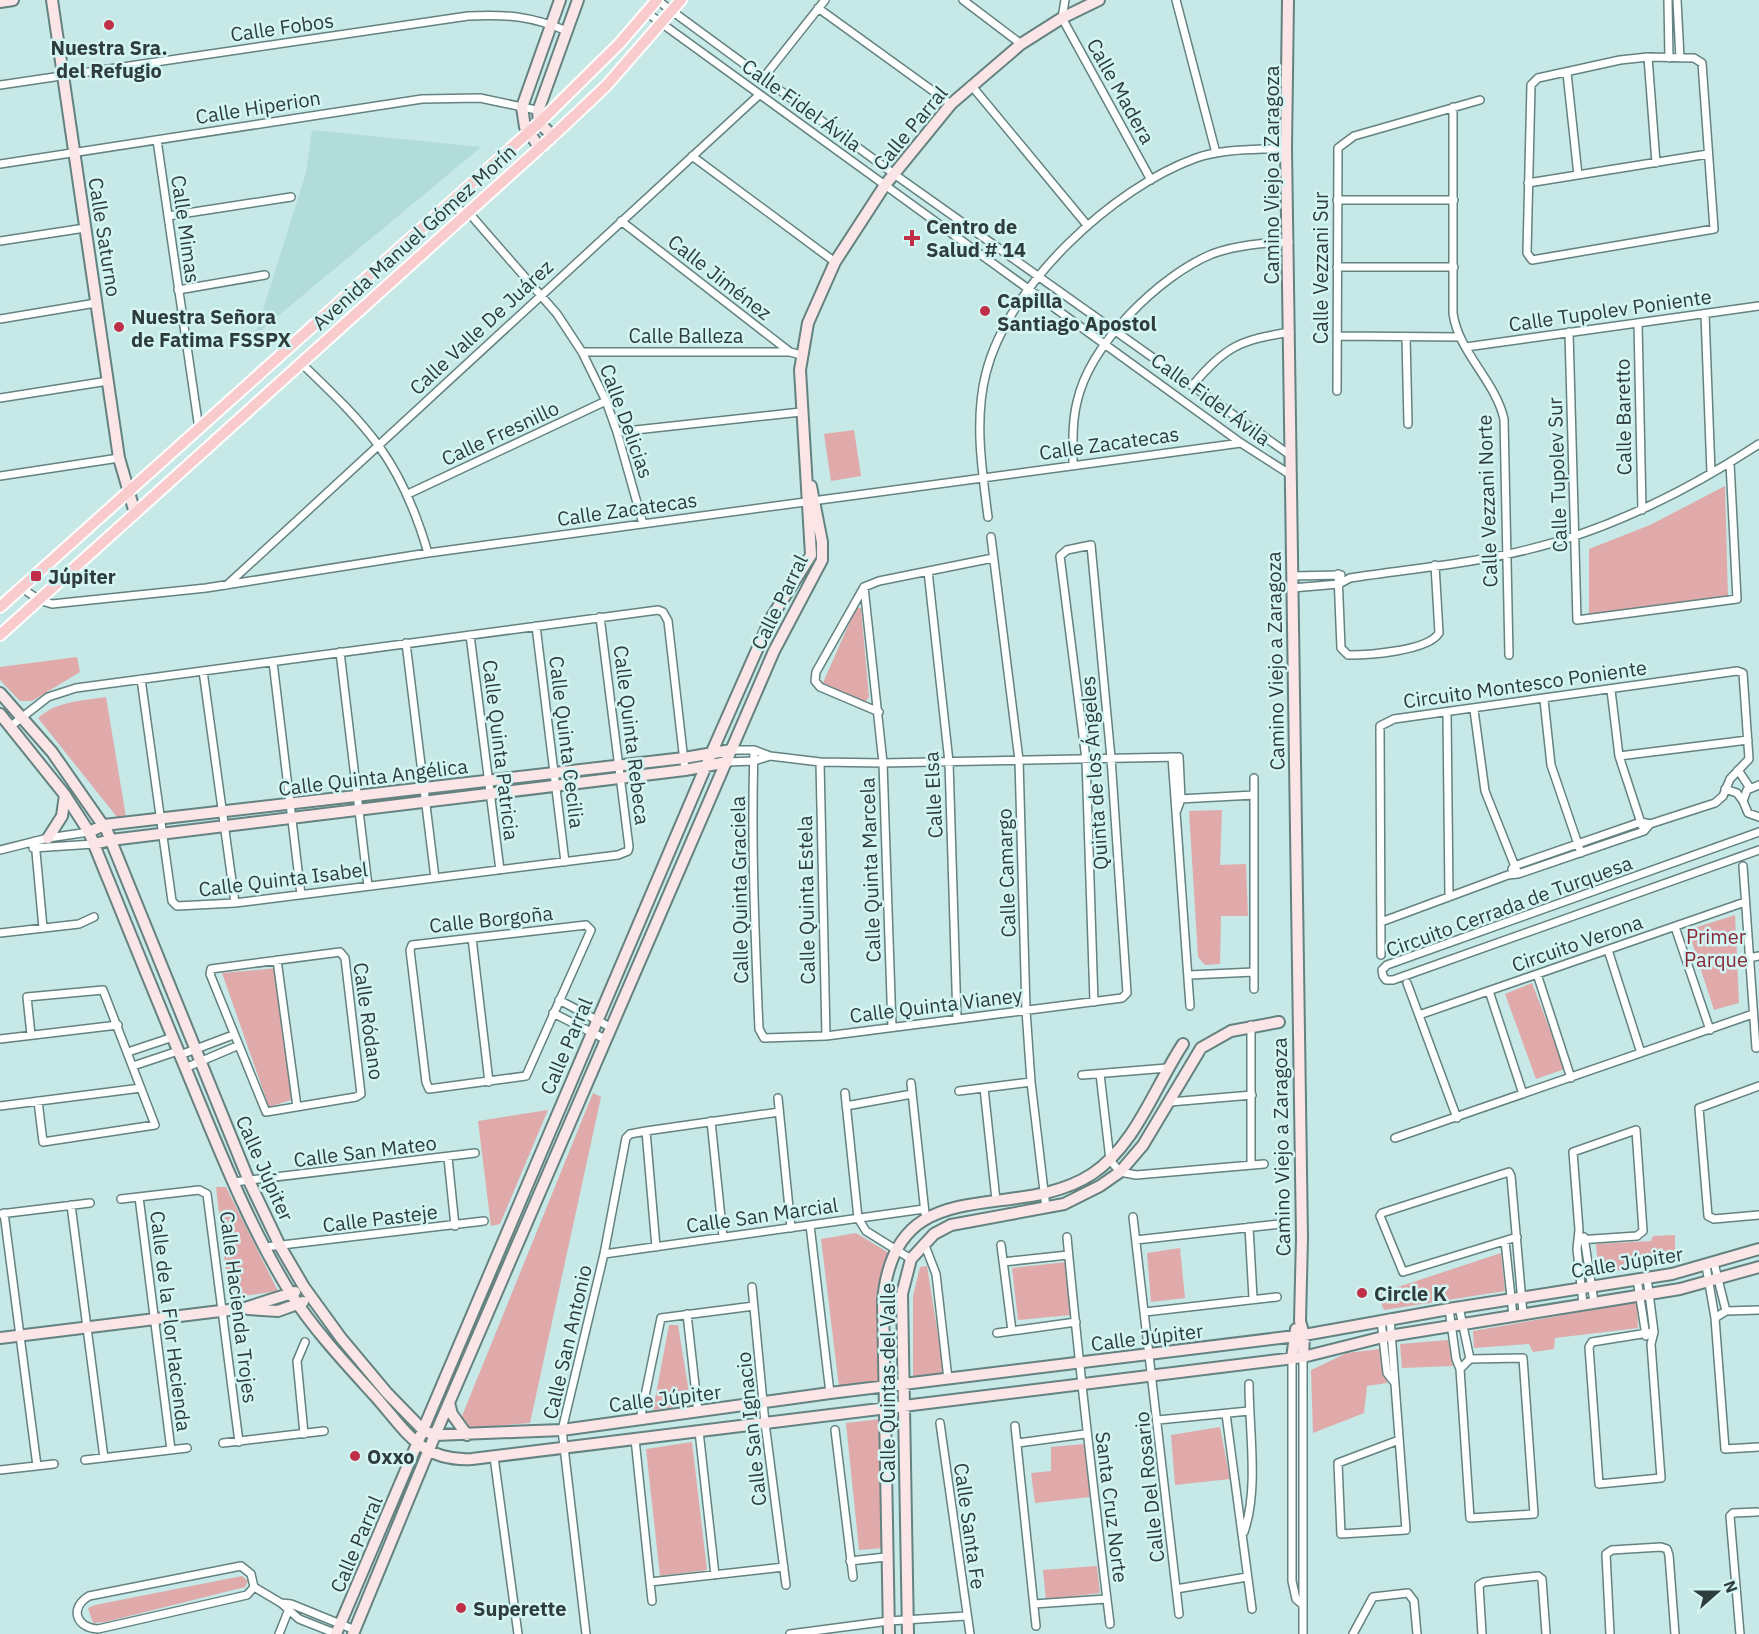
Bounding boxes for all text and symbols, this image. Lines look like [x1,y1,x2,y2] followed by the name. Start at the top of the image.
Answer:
[229,6,335,48] street label: Calle Fobos
[102,18,116,32] marker: Nuestra Sra. del Refugio
[1081,33,1161,149] street label: Calle Madera
[50,34,168,84] place label: Nuestra Sra. del Refugio
[737,52,868,158] street label: Calle Fidel Ávila
[1258,65,1285,285] street label: Camino Viejo a Zaragoza
[867,80,953,176] street label: Calle Parral
[194,84,322,130] street label: Calle Hiperion
[306,138,522,336] street label: Avenida Manuel Gómez Morín
[165,173,207,285] street label: Calle Mimas
[82,176,128,298] street label: Calle Saturno
[1307,192,1334,344] street label: Calle Vezzani Sur
[926,213,1026,263] place label: Centro de Salud # 14
[663,228,777,326] street label: Calle Jiménez
[903,229,921,247] marker: Centro de Salud # 14
[403,253,559,401] street label: Calle Valle De Juárez
[1507,282,1713,338] street label: Calle Tupolev Poniente
[997,287,1156,337] place label: Capilla Santiago Apostol
[131,303,291,353] place label: Nuestra Señora de Fatima FSSPX
[978,304,992,318] marker: Capilla Santiago Apostol
[112,320,126,334] marker: Nuestra Señora de Fatima FSSPX
[629,322,744,349] street label: Calle Balleza
[1146,346,1277,452] street label: Calle Fidel Ávila
[1608,359,1638,475] street label: Calle Baretto
[594,360,660,482] street label: Calle Delicias
[437,394,563,472] street label: Calle Fresnillo
[1541,397,1573,553] street label: Calle Tupolev Sur
[1470,414,1504,588] street label: Calle Vezzani Norte
[1037,420,1181,466] street label: Calle Zacatecas
[555,486,699,532] street label: Calle Zacatecas
[744,550,814,654] street label: Calle Parral
[1260,551,1290,771] street label: Camino Viejo a Zaragoza
[48,563,116,590] place label: Júpiter
[29,569,43,583] marker: Júpiter
[608,644,656,827] street label: Calle Quinta Rebeca
[543,654,591,830] street label: Calle Quinta Cecilia
[1401,654,1649,714] street label: Circuito Montesco Poniente
[477,658,526,842] street label: Calle Quinta Patricia
[1074,675,1114,871] street label: Quinta de los Ángeles
[917,750,949,839] street label: Calle Elsa
[277,752,470,802] street label: Calle Quinta Angélica
[853,777,887,963] street label: Calle Quinta Marcela
[724,796,754,984] street label: Calle Quinta Graciela
[990,808,1022,938] street label: Calle Camargo
[791,815,821,985] street label: Calle Quinta Estela
[1382,849,1636,963] street label: Circuito Cerrada de Turquesa
[197,855,369,903] street label: Calle Quinta Isabel
[428,899,555,939] street label: Calle Borgoña
[1508,908,1646,978] street label: Circuito Verona
[1684,923,1748,973] park label: Primer Parque
[347,961,391,1081] street label: Calle Ródano
[848,981,1024,1029] street label: Calle Quinta Vianey
[533,993,599,1099] street label: Calle Parral
[1266,1037,1296,1257] street label: Camino Viejo a Zaragoza
[230,1111,300,1225] street label: Calle Júpiter
[292,1129,438,1173] street label: Calle San Mateo
[684,1191,840,1239] street label: Calle San Marcial
[321,1198,439,1238] street label: Calle Pasteje
[144,1209,198,1433] street label: Calle de la Flor Hacienda
[214,1209,264,1405] street label: Calle Hacienda Trojes
[1569,1240,1685,1284] street label: Calle Júpiter
[536,1262,598,1422] street label: Calle San Antonio
[1374,1280,1447,1307] place label: Circle K
[874,1283,901,1483] street label: Calle Quintas del Valle
[1355,1286,1369,1300] marker: Circle K
[1089,1317,1205,1357] street label: Calle Júpiter
[729,1351,773,1507] street label: Calle San Ignacio
[607,1378,723,1418] street label: Calle Júpiter
[1128,1410,1170,1564] street label: Calle Del Rosario
[1089,1430,1135,1584] street label: Santa Cruz Norte
[367,1443,415,1470] place label: Oxxo
[348,1449,362,1463] marker: Oxxo
[948,1461,992,1591] street label: Calle Santa Fe
[323,1491,389,1597] street label: Calle Parral
[1687,1562,1747,1622] north arrow
[1720,1578,1742,1596] text: N
[473,1595,566,1622] place label: Superette
[454,1601,468,1615] marker: Superette

